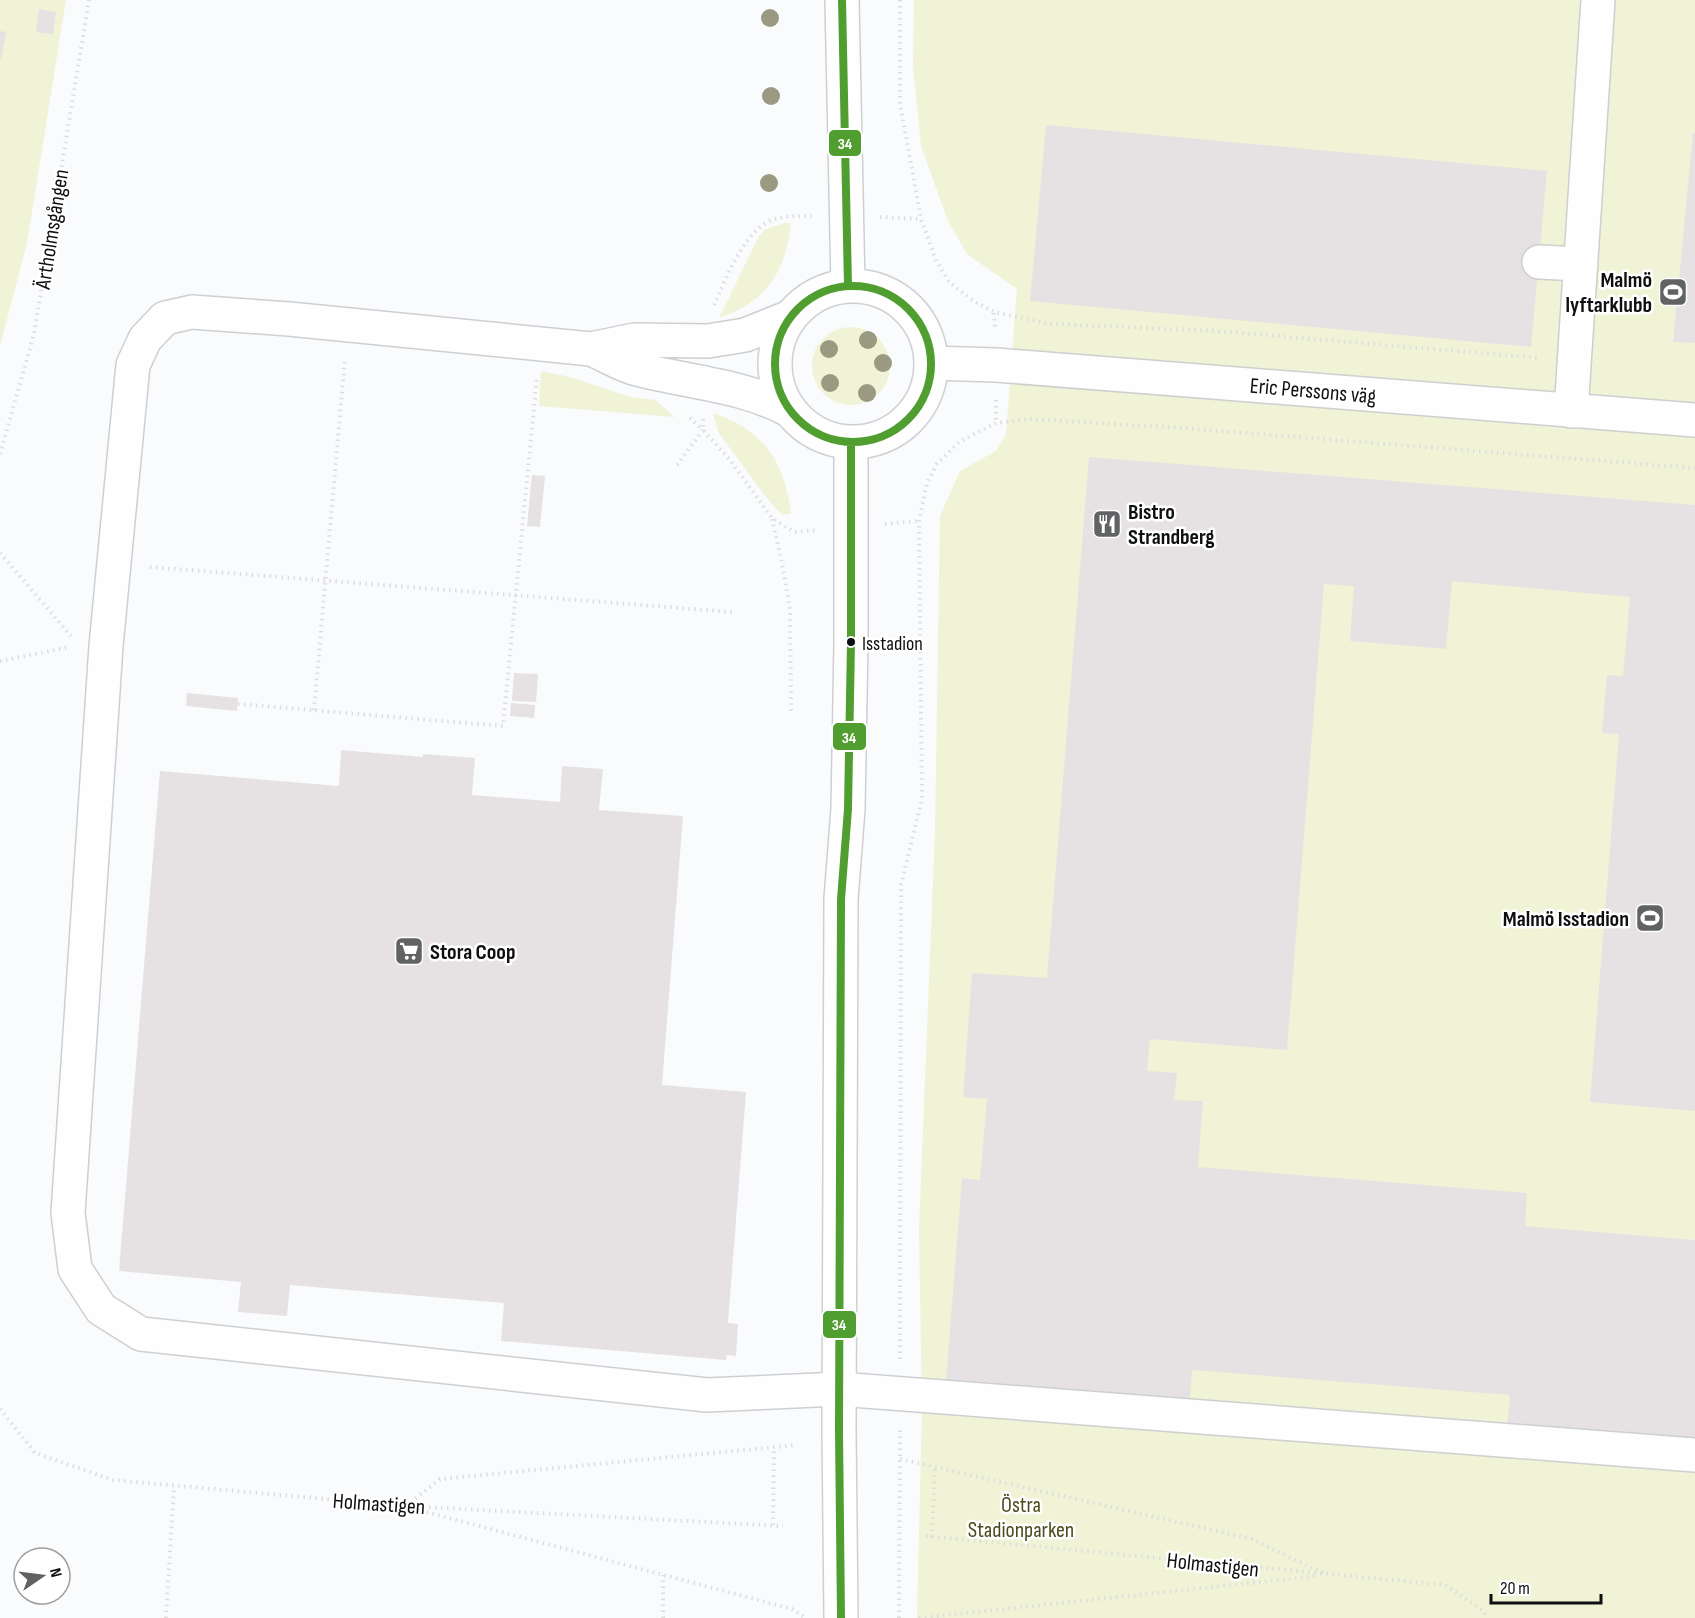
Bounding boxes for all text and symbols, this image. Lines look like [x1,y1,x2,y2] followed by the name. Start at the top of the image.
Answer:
[828,129,862,157] line badge: 34
[838,135,853,154] text: 34
[30,167,75,292] street label: Ärtholmsgången
[1566,267,1652,319] place label: Malmö lyftarklubb
[1657,276,1689,308] sports icon: Malmö lyftarklubb
[1249,373,1377,410] street label: Eric Perssons väg
[1128,499,1215,551] place label: Bistro Strandberg
[1091,508,1123,540] restaurant icon: Bistro Strandberg
[862,632,923,656] place label: Isstadion
[845,636,857,648] marker: Isstadion
[832,722,867,751] line badge: 34
[842,729,857,748] text: 34
[1634,902,1666,934] sports icon: Malmö Isstadion
[1503,906,1629,933] place label: Malmö Isstadion
[393,935,425,967] supermarket icon: Stora Coop
[430,939,515,966] place label: Stora Coop
[822,1310,857,1339] line badge: 34
[832,1316,847,1335] text: 34
[332,1488,426,1521] street label: Holmastigen
[968,1492,1074,1544] park label: Östra Stadionparken
[12,1546,72,1606] north arrow
[1165,1547,1260,1584] street label: Holmastigen
[45,1566,65,1579] text: N
[1491,1567,1600,1605] scale bar
[1500,1578,1530,1599] text: 20 m

